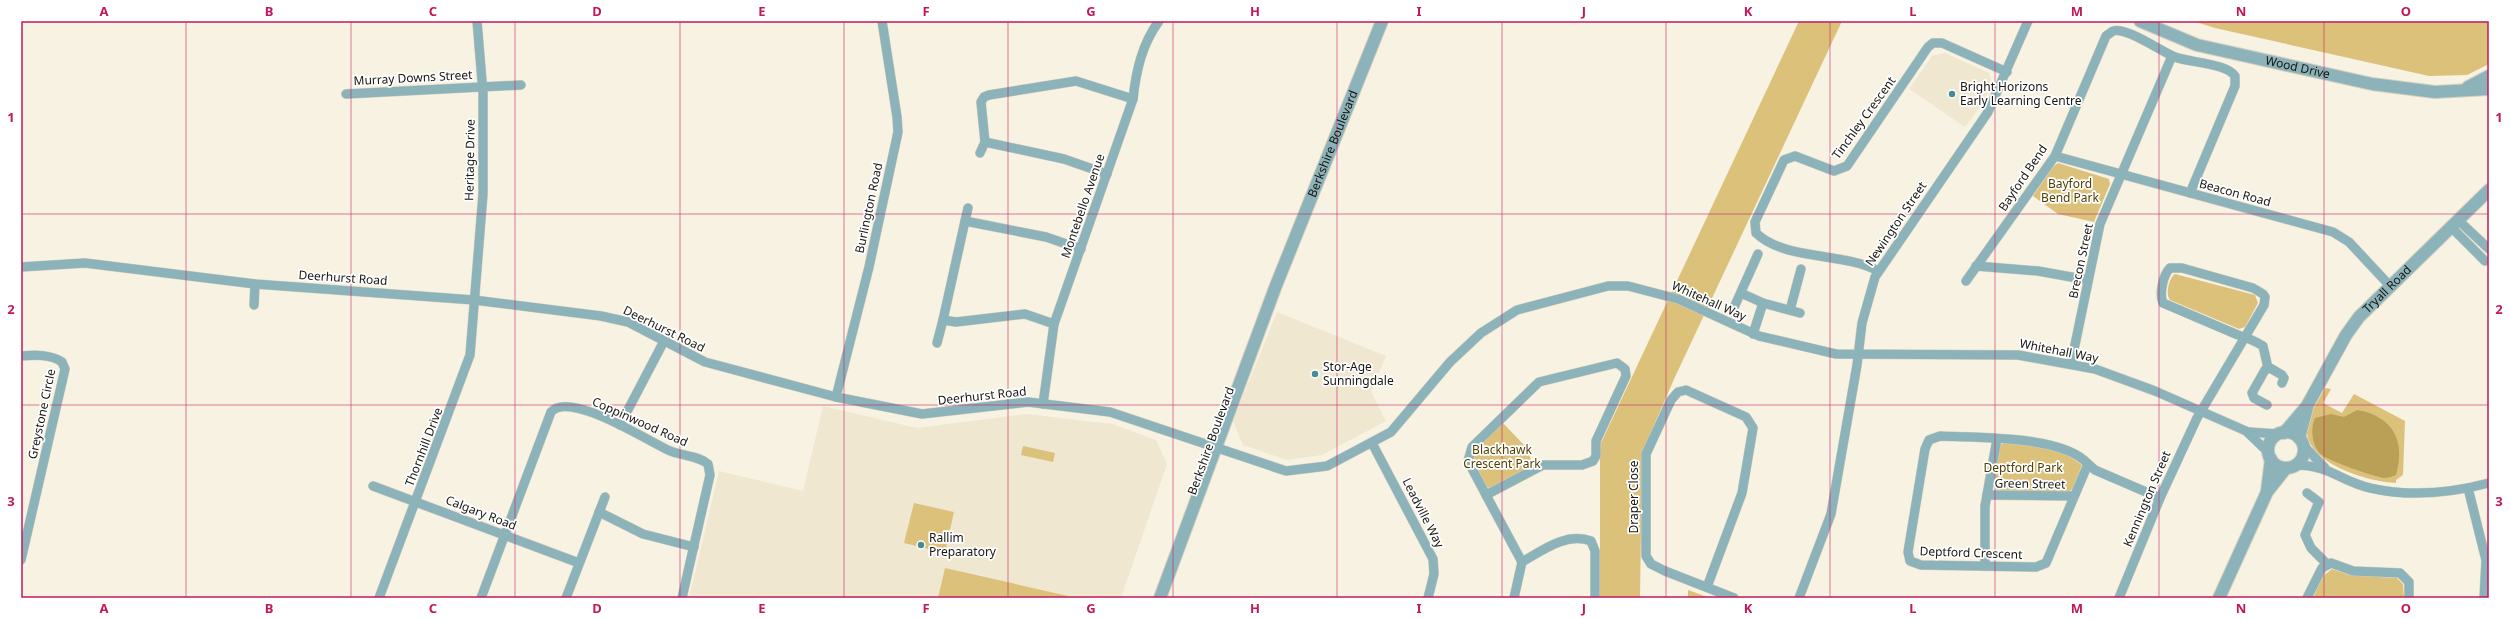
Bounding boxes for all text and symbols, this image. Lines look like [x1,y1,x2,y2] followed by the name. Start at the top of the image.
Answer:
[100,2,109,20] text: A
[265,2,273,20] text: B
[429,2,437,20] text: C
[592,2,602,20] text: D
[758,2,766,20] text: E
[922,2,930,20] text: F
[1086,2,1096,20] text: G
[1250,2,1260,20] text: H
[1416,2,1422,20] text: I
[1581,2,1586,20] text: J
[1744,2,1753,20] text: K
[1909,2,1917,20] text: L
[2071,2,2083,20] text: M
[2236,2,2246,20] text: N
[2401,2,2411,20] text: O
[2264,52,2332,82] street label: Wood Drive
[353,66,473,89] street label: Murray Downs Street
[1828,72,1900,162] street label: Tinchley Crescent
[1960,78,2082,109] place label: Bright Horizons Early Learning Centre
[1303,88,1361,200] street label: Berkshire Boulevard
[1947,89,1957,99] marker: Bright Horizons Early Learning Centre
[7,108,15,126] text: 1
[2495,108,2503,126] text: 1
[460,119,479,201] street label: Heritage Drive
[1994,141,2051,214] street label: Bayford Bend
[1057,151,1108,260] street label: Montebello Avenue
[851,161,886,255] street label: Burlington Road
[2041,175,2100,206] park label: Bayford Bend Park
[2197,175,2273,210] street label: Beacon Road
[1861,178,1931,269] street label: Newington Street
[2064,221,2097,300] street label: Brecon Street
[2359,261,2415,317] street label: Tryall Road
[298,266,388,289] street label: Deerhurst Road
[1669,277,1750,325] street label: Whitehall Way
[7,300,15,318] text: 2
[2495,300,2503,318] text: 2
[620,301,708,356] street label: Deerhurst Road
[2018,335,2101,367] street label: Whitehall Way
[1323,358,1394,389] place label: Stor-Age Sunningdale
[24,367,59,461] street label: Greystone Circle
[1310,369,1320,379] marker: Stor-Age Sunningdale
[937,382,1027,409] street label: Deerhurst Road
[1183,384,1238,497] street label: Berkshire Boulevard
[590,393,691,450] street label: Coppinwood Road
[401,405,446,489] street label: Thornhill Drive
[1463,441,1541,472] park label: Blackhawk Crescent Park
[2119,448,2175,549] street label: Kennington Street
[1983,459,2063,476] park label: Deptford Park
[1625,460,1642,533] street label: Draper Close
[1994,474,2066,493] street label: Green Street
[1399,475,1449,551] street label: Leadville Way
[443,491,519,534] street label: Calgary Road
[7,492,15,510] text: 3
[2495,492,2503,510] text: 3
[929,529,997,560] place label: Rallim Preparatory
[916,540,926,550] marker: Rallim Preparatory
[1919,542,2023,563] street label: Deptford Crescent
[100,599,109,617] text: A
[265,599,273,617] text: B
[429,599,437,617] text: C
[592,599,602,617] text: D
[758,599,766,617] text: E
[922,599,930,617] text: F
[1086,599,1096,617] text: G
[1250,599,1260,617] text: H
[1416,599,1422,617] text: I
[1581,599,1586,617] text: J
[1744,599,1753,617] text: K
[1909,599,1917,617] text: L
[2071,599,2083,617] text: M
[2236,599,2246,617] text: N
[2401,599,2411,617] text: O

